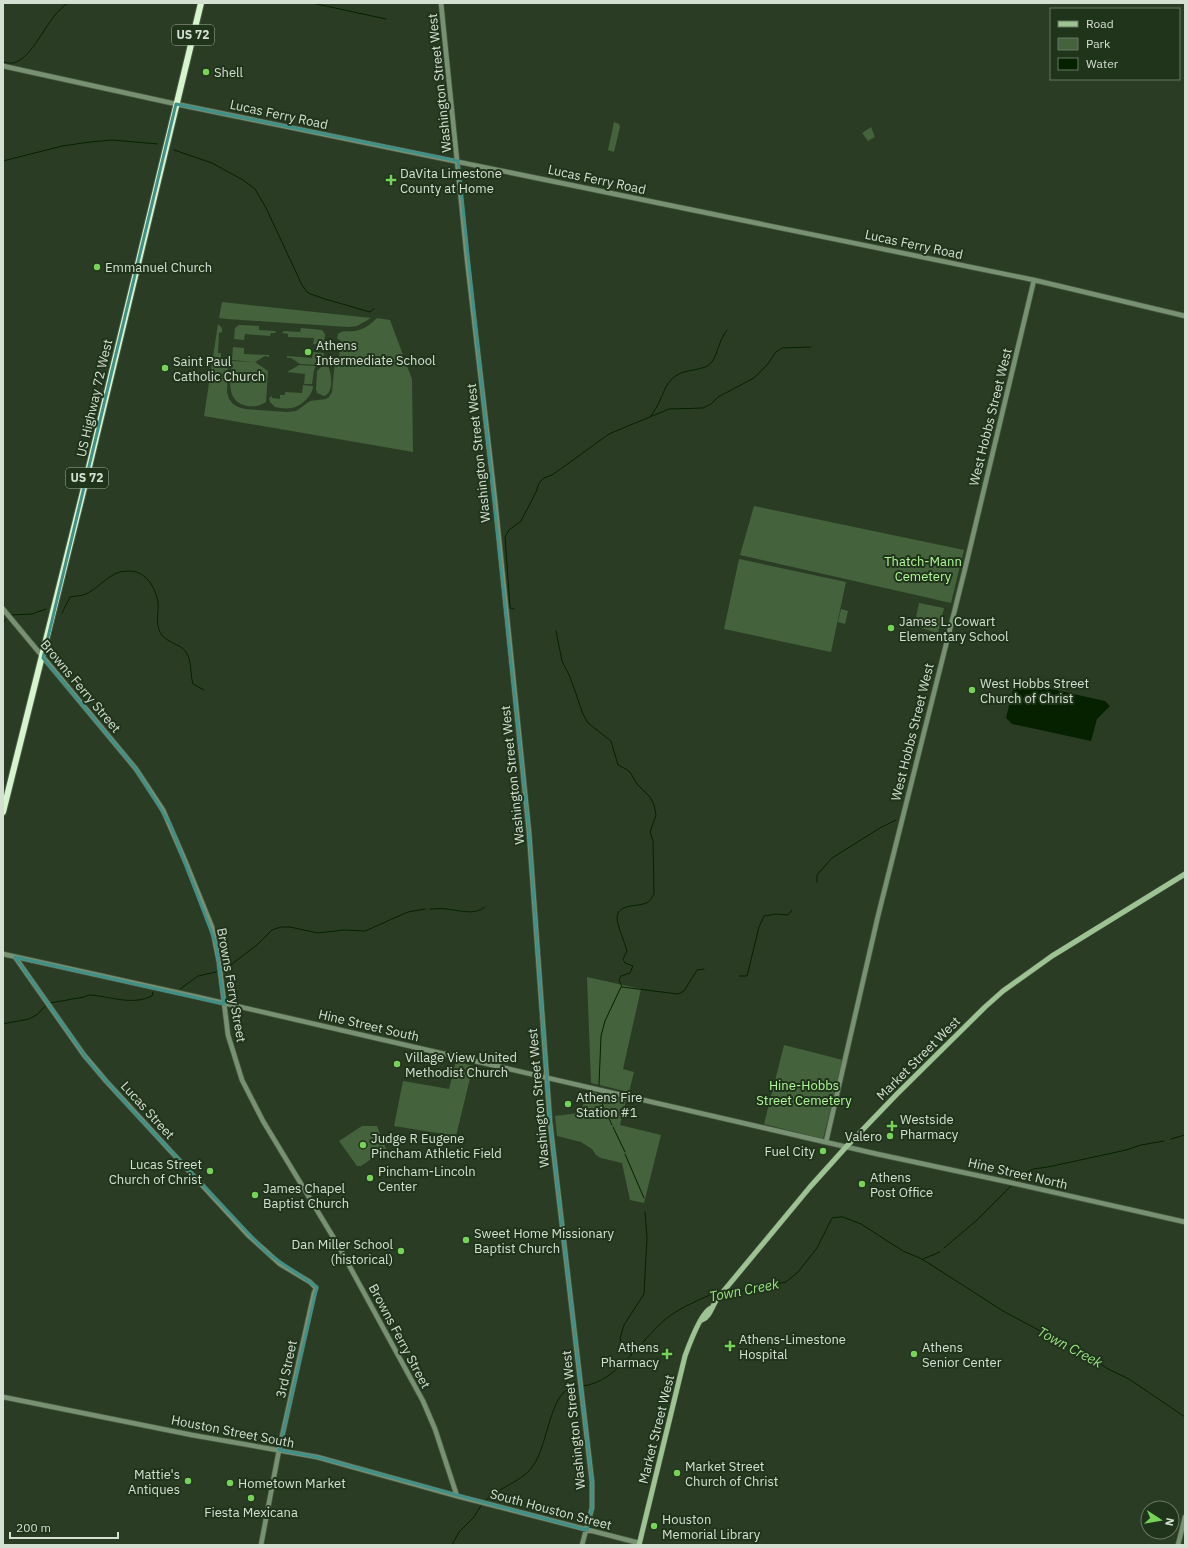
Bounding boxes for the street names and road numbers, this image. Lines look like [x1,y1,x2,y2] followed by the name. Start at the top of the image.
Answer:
[424,12,455,153] street label: Washington Street West
[172,25,214,45] road number: US 72
[228,96,329,133] street label: Lucas Ferry Road
[546,161,647,198] street label: Lucas Ferry Road
[863,226,964,263] street label: Lucas Ferry Road
[73,338,116,459] street label: US Highway 72 West
[965,346,1016,488] street label: West Hobbs Street West
[463,382,494,523] street label: Washington Street West
[66,468,108,488] road number: US 72
[37,636,124,736] street label: Browns Ferry Street
[887,661,938,803] street label: West Hobbs Street West
[497,704,528,845] street label: Washington Street West
[213,926,250,1044] street label: Browns Ferry Street
[317,1006,421,1045] street label: Hine Street South
[873,1013,964,1104] street label: Market Street West
[524,1028,553,1168] street label: Washington Street West
[117,1078,178,1143] street label: Lucas Street
[966,1154,1069,1193] street label: Hine Street North
[365,1281,434,1392] street label: Browns Ferry Street
[272,1339,301,1400] street label: 3rd Street
[558,1349,589,1490] street label: Washington Street West
[635,1373,678,1485] street label: Market Street West
[170,1411,296,1452] street label: Houston Street South
[488,1485,614,1534] street label: South Houston Street

